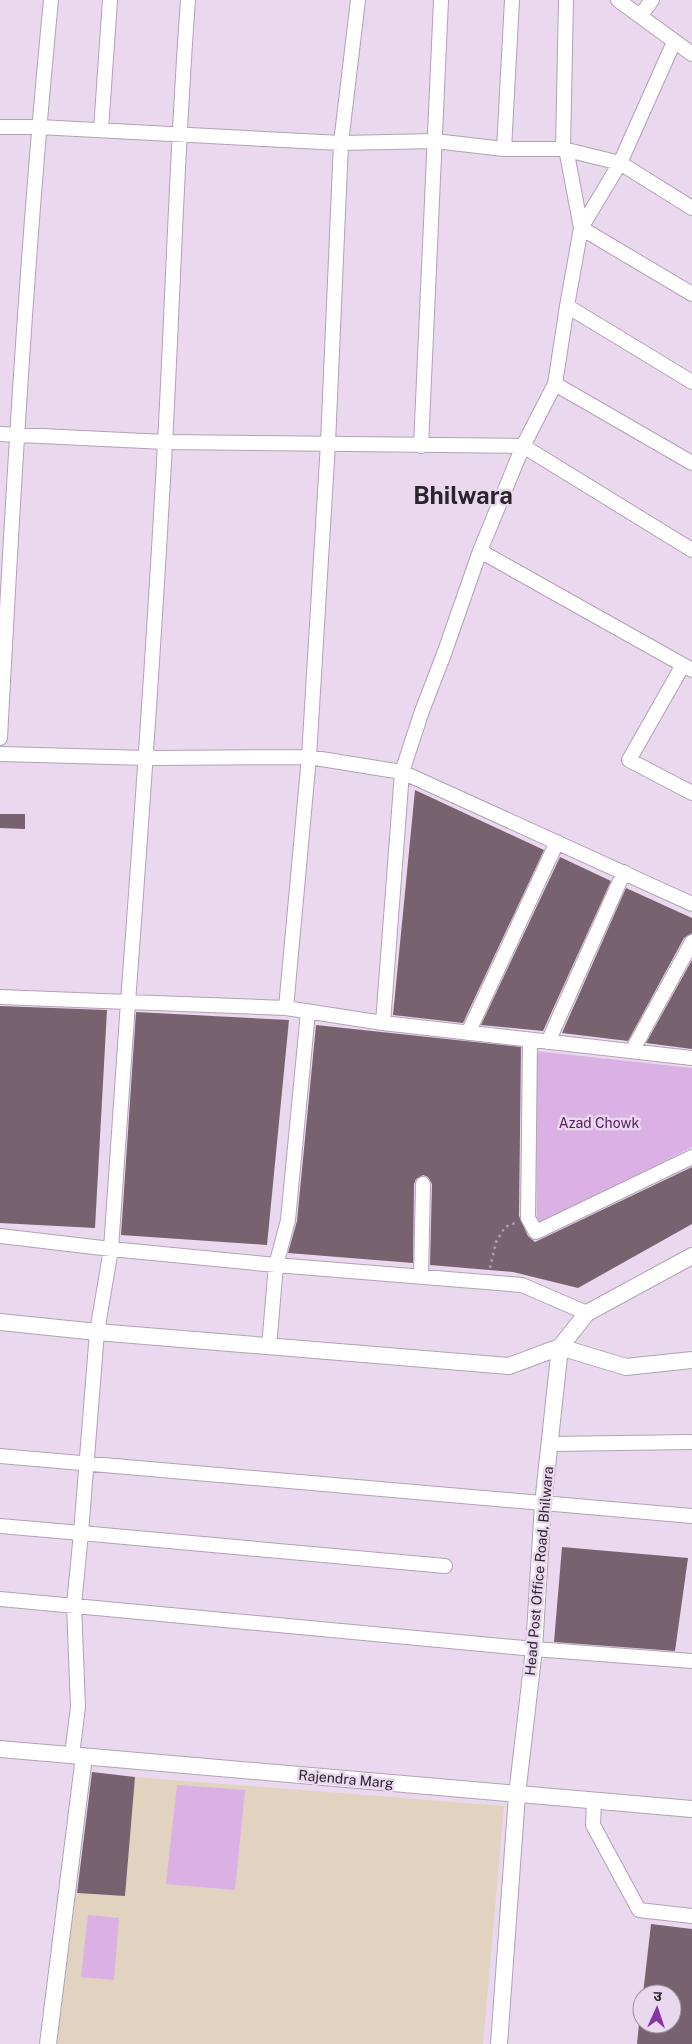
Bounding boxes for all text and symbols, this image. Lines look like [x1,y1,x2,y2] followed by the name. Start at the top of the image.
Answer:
[413,481,513,509] district label: Bhilwara
[559,1115,639,1131] park label: Azad Chowk
[522,1466,556,1676] street label: Head Post Office Road, Bhilwara
[298,1767,395,1791] street label: Rajendra Marg
[632,1984,682,2034] north arrow
[653,1988,663,2004] text: उ

